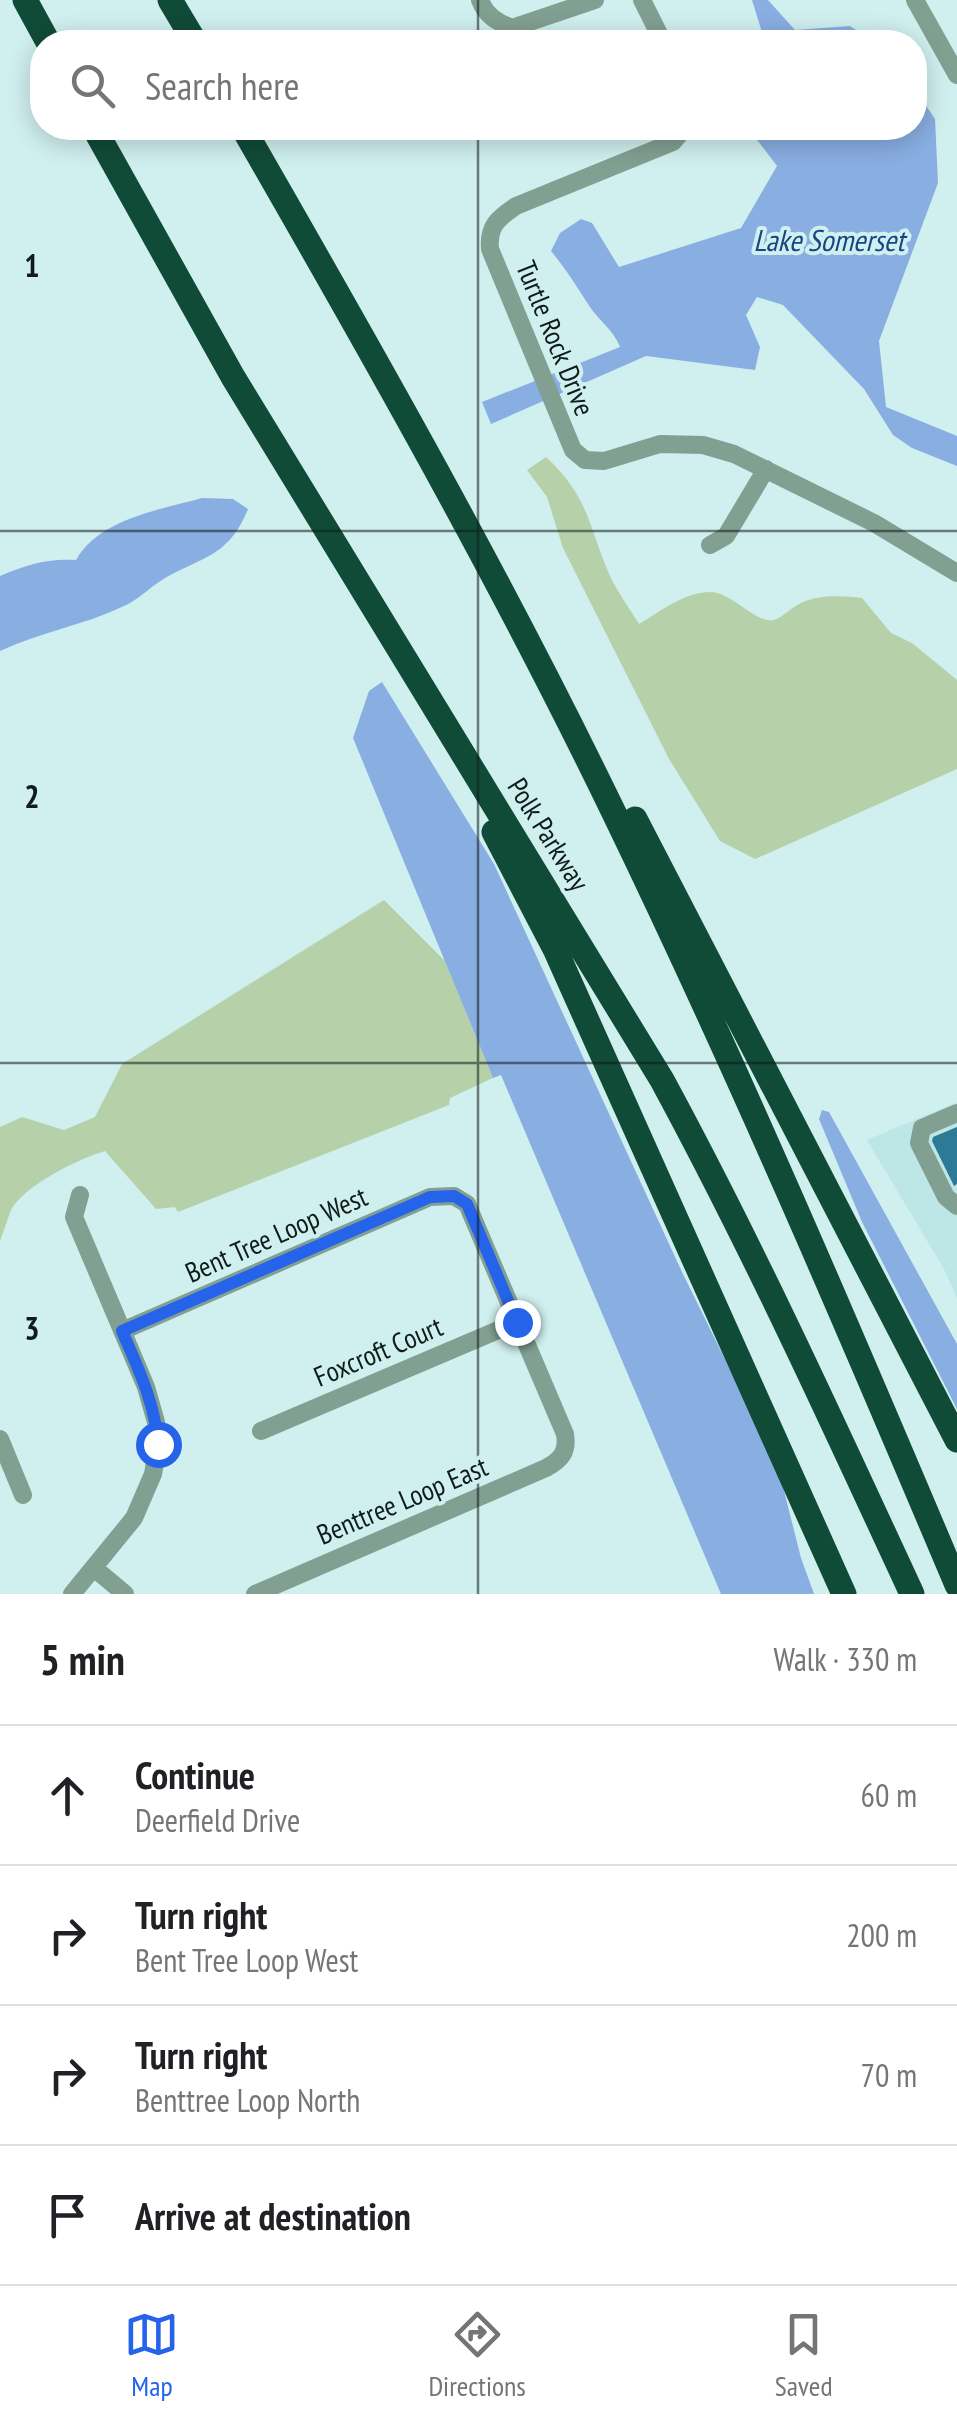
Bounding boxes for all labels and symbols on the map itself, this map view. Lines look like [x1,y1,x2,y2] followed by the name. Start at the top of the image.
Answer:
[754,220,908,259] water label: Lake Somerset
[24,244,40,286] text: 1
[508,255,604,421] street label: Turtle Rock Drive
[500,771,598,898] street label: Polk Parkway
[24,775,40,817] text: 2
[179,1177,373,1291] street label: Bent Tree Loop West
[495,1300,541,1346] route end
[24,1307,40,1349] text: 3
[308,1307,448,1395] street label: Foxcroft Court
[136,1422,182,1468] route start
[311,1447,493,1553] street label: Benttree Loop East

